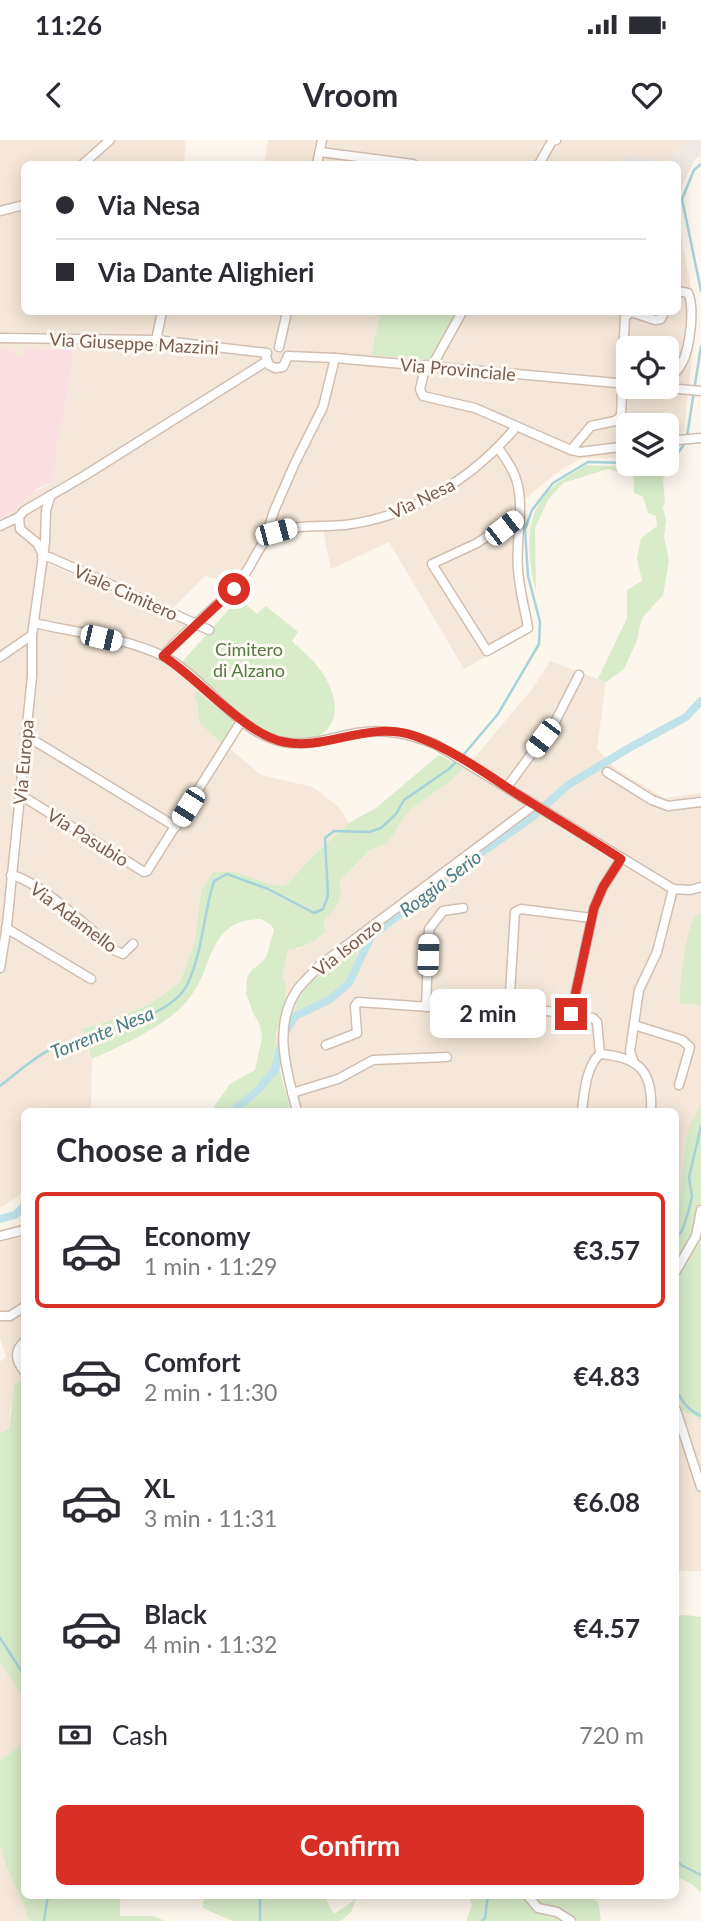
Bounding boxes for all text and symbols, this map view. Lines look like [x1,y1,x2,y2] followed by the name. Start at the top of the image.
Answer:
[35,9,102,41] text: 11:26
[303,75,398,114] text: Vroom
[35,76,73,114] icon: back
[628,76,666,114] icon: heart
[98,189,200,221] text: Via Nesa
[98,256,314,288] text: Via Dante Alighieri
[49,328,219,358] street label: Via Giuseppe Mazzini
[616,336,679,476] map controls
[616,336,679,399] button: locate
[399,353,517,385] street label: Via Provinciale
[616,413,679,476] button: layers
[386,473,458,523] street label: Via Nesa
[481,507,528,549] car
[253,516,300,548] car
[71,559,181,625] street label: Viale Cimitero
[218,573,250,605] route start
[79,623,124,653] car
[213,638,285,681] park label: Cimitero di Alzano
[522,715,565,761] car
[8,718,38,806] street label: Via Europa
[168,784,209,830] car
[43,803,133,871] street label: Via Pasubio
[394,845,486,921] water label: Roggia Serio
[26,877,122,957] street label: Via Adamello
[308,913,386,981] street label: Via Isonzo
[417,934,440,976] car
[431,990,546,1038] callout: 2 min
[555,998,587,1030] route end
[459,999,517,1027] text: 2 min
[47,1001,157,1063] water label: Torrente Nesa
[56,1130,250,1169] text: Choose a ride
[60,1219,123,1282] icon: car
[144,1220,250,1252] text: Economy
[574,1234,640,1266] text: €3.57
[144,1252,277,1280] text: 1 min · 11:29
[60,1345,123,1408] icon: car
[144,1346,241,1378] text: Comfort
[574,1360,640,1392] text: €4.83
[144,1378,277,1406] text: 2 min · 11:30
[60,1471,123,1534] icon: car
[144,1472,175,1504] text: XL
[574,1486,640,1518] text: €6.08
[144,1504,277,1532] text: 3 min · 11:31
[60,1597,123,1660] icon: car
[144,1598,207,1630] text: Black
[574,1612,640,1644] text: €4.57
[144,1630,277,1658] text: 4 min · 11:32
[56,1716,94,1754] icon: cash
[112,1719,168,1751] text: Cash
[579,1721,644,1749] text: 720 m
[56,1805,644,1885] button: Confirm

